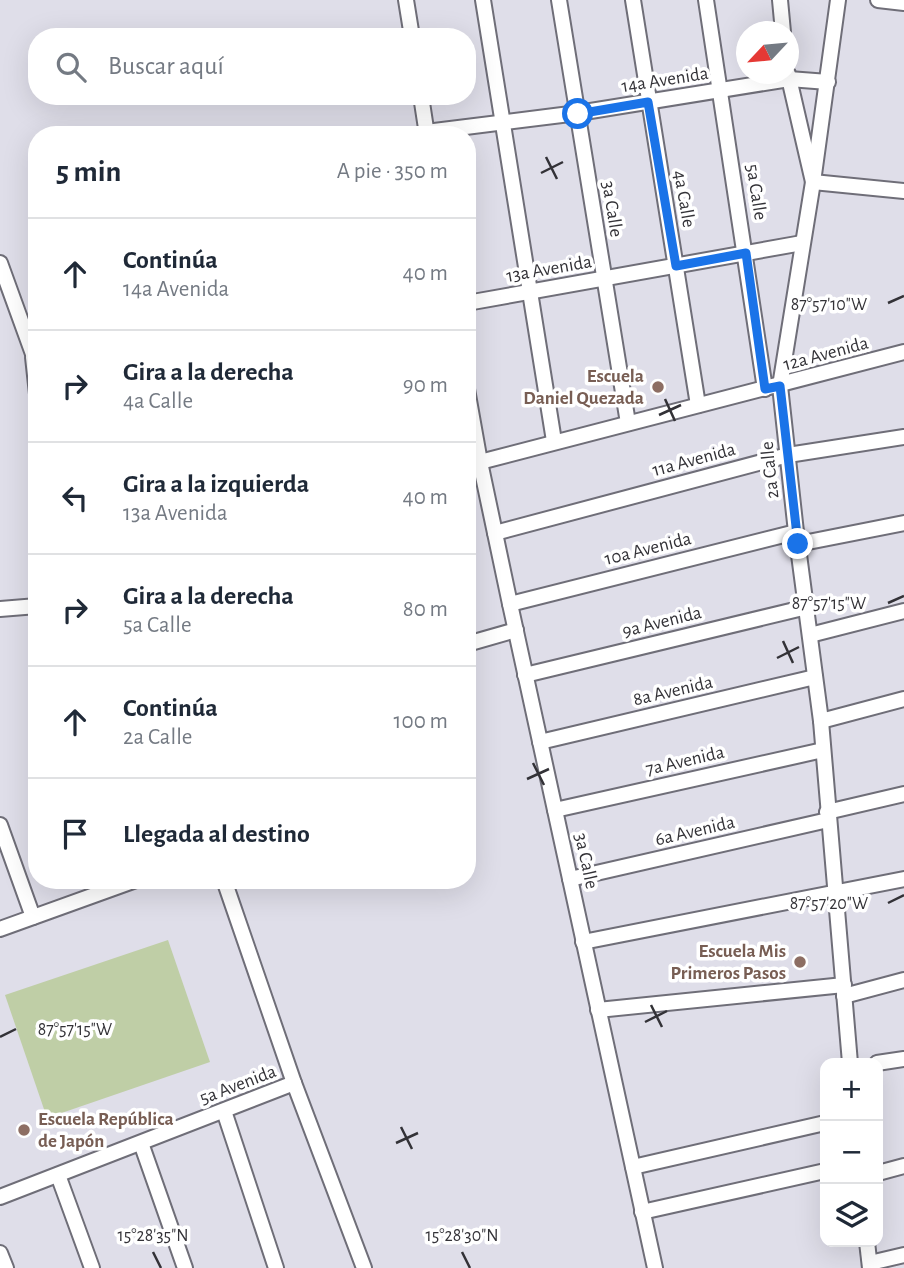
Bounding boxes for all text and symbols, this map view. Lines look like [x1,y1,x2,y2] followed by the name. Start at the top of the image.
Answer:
[736,21,799,84] north arrow
[28,28,476,105] search box
[52,48,90,86] icon: search
[108,53,224,79] text: Buscar aquí
[620,64,710,96] street label: 14a Avenida
[562,98,593,129] route start
[56,157,121,187] text: 5 min
[337,160,448,183] text: A pie · 350 m
[742,163,770,221] street label: 5a Calle
[670,169,698,229] street label: 4a Calle
[598,180,626,238] street label: 3a Calle
[123,247,218,273] text: Continúa
[505,252,593,286] street label: 13a Avenida
[56,255,94,293] icon: ahead
[403,262,448,285] text: 40 m
[123,278,229,301] text: 14a Avenida
[791,296,867,314] text: 87°57'10"W
[781,333,871,374] street label: 12a Avenida
[123,359,294,385] text: Gira a la derecha
[56,367,94,405] icon: right
[523,367,644,408] place label: Escuela Daniel Quezada
[403,374,448,397] text: 90 m
[650,379,666,395] marker: Escuela Daniel Quezada
[123,390,193,413] text: 4a Calle
[650,440,738,480] street label: 11a Avenida
[758,440,782,500] street label: 2a Calle
[123,471,309,497] text: Gira a la izquierda
[56,479,94,517] icon: left
[403,486,448,509] text: 40 m
[123,502,228,525] text: 13a Avenida
[782,528,813,559] route end
[603,529,694,569] street label: 10a Avenida
[123,583,294,609] text: Gira a la derecha
[56,591,94,629] icon: right
[792,595,866,613] text: 87°57'15"W
[403,598,448,621] text: 80 m
[620,603,704,641] street label: 9a Avenida
[123,614,192,637] text: 5a Calle
[631,673,715,709] street label: 8a Avenida
[123,695,218,721] text: Continúa
[56,703,94,741] icon: ahead
[394,710,448,733] text: 100 m
[123,726,192,749] text: 2a Calle
[644,743,726,779] street label: 7a Avenida
[653,813,737,849] street label: 6a Avenida
[56,815,94,853] icon: arrive
[123,821,310,847] text: Llegada al destino
[571,831,601,891] street label: 3a Calle
[790,895,868,913] text: 87°57'20"W
[670,942,786,983] place label: Escuela Mis Primeros Pasos
[792,954,808,970] marker: Escuela Mis Primeros Pasos
[38,1021,112,1039] text: 87°57'15"W
[820,1058,883,1247] map controls
[820,1058,883,1121] button: +
[197,1062,279,1108] street label: 5a Avenida
[38,1110,174,1151] place label: Escuela República de Japón
[820,1121,883,1184] button: −
[16,1122,32,1138] marker: Escuela República de Japón
[820,1184,883,1247] button: layers
[118,1227,188,1245] text: 15°28'35"N
[426,1227,498,1245] text: 15°28'30"N

